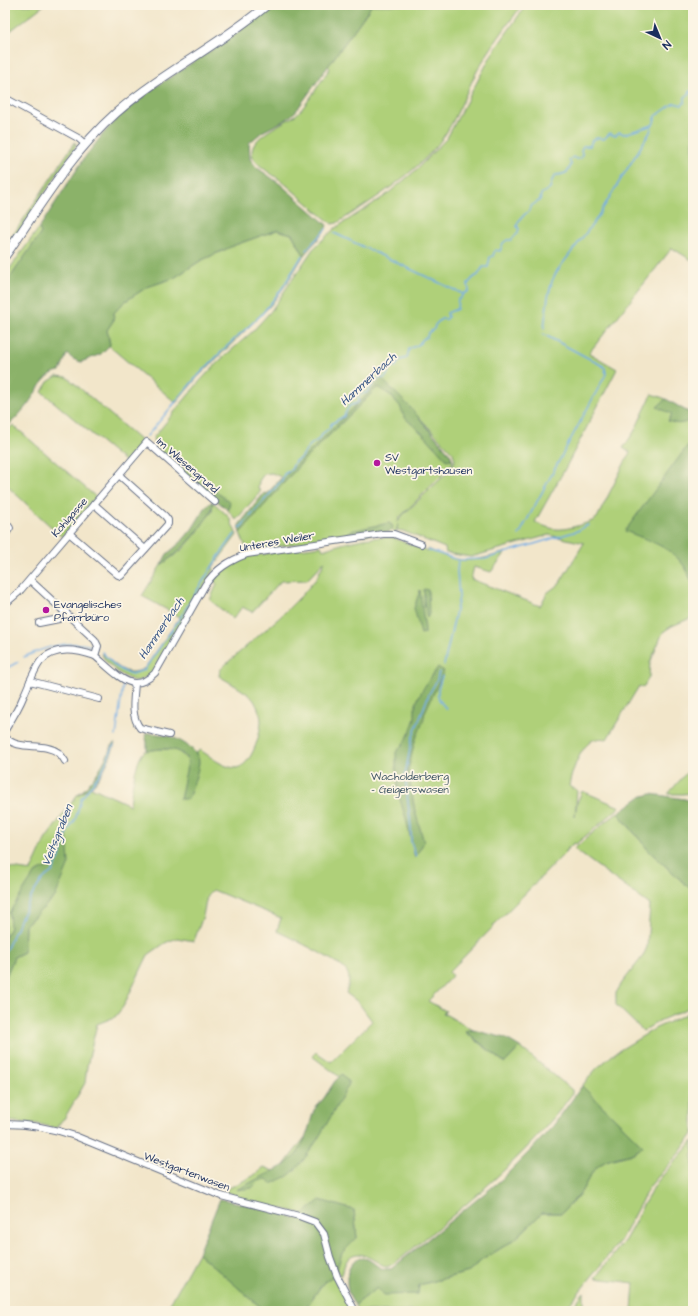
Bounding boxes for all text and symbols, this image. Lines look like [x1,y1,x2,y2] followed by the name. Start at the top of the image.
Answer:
[640,18,680,58] north arrow
[659,37,674,53] text: N
[336,348,401,410] water label: Hammerbach
[153,434,222,498] street label: Im Wiesengrund
[385,450,473,479] place label: SV Westgartshausen
[372,458,382,468] marker: SV Westgartshausen
[48,494,92,541] street label: Kohlgasse
[238,528,316,555] street label: Unteres Weiler
[134,593,189,663] water label: Hammerbach
[54,597,122,625] place label: Evangelisches Pfarrbüro
[41,605,51,615] marker: Evangelisches Pfarrbüro
[371,769,449,798] park label: Wacholderberg - Geigerswasen
[37,801,79,869] water label: Veitsgraben
[141,1148,232,1196] street label: Westgartenwasen

